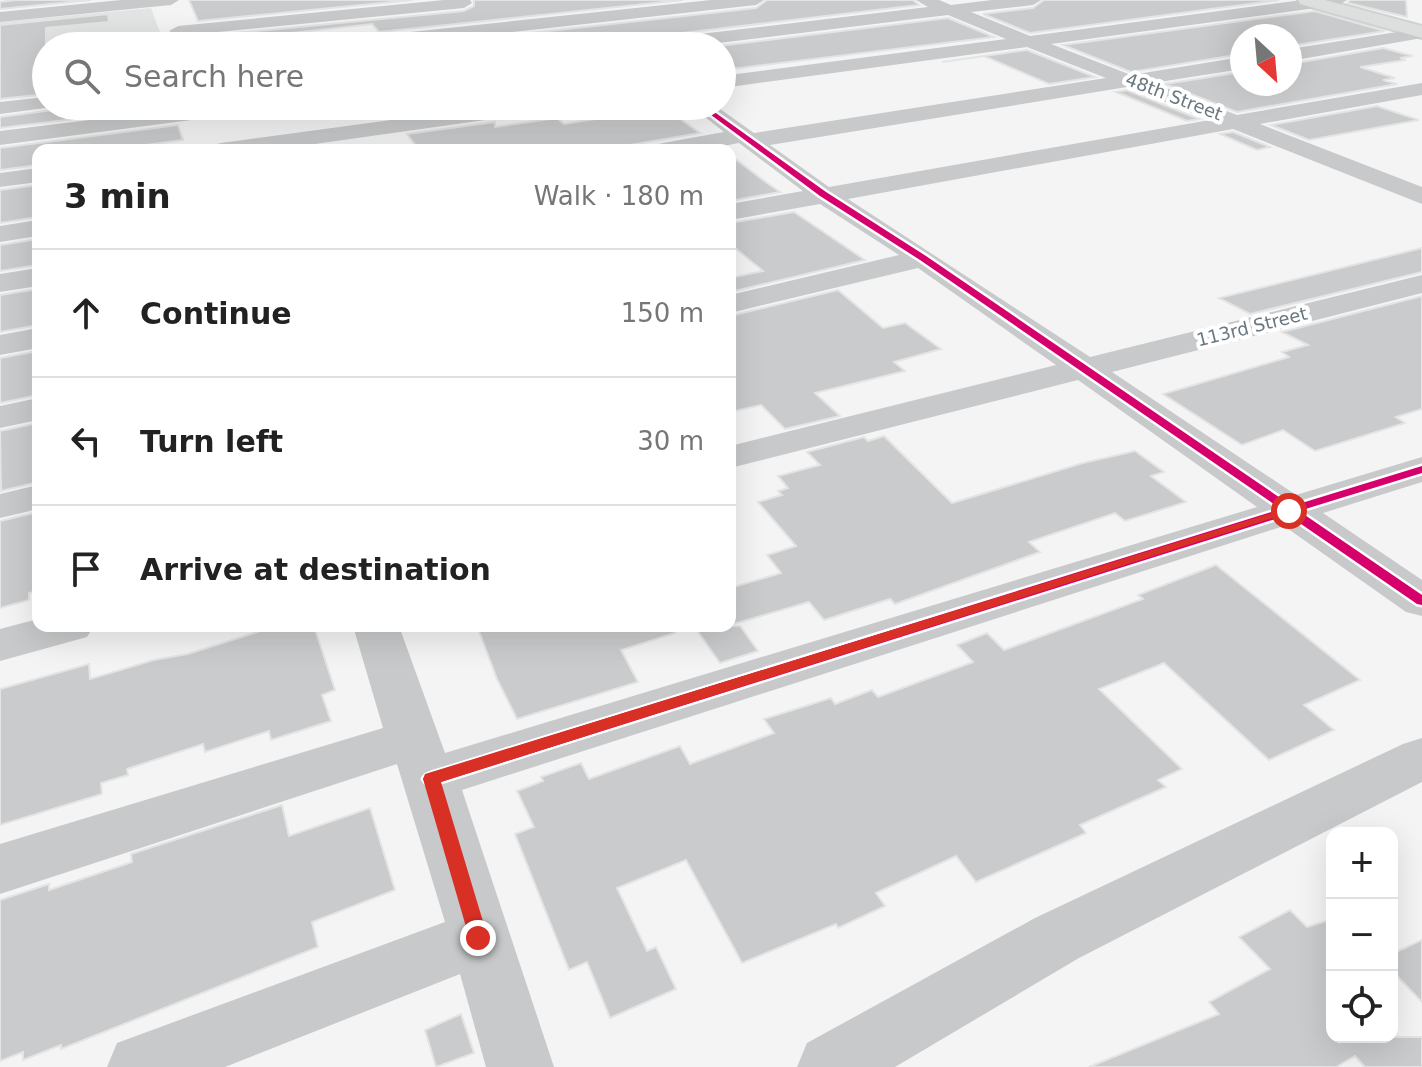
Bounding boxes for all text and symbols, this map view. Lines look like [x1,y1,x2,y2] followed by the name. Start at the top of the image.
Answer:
[1230,24,1302,96] north arrow
[32,32,736,120] search box
[60,54,104,98] icon: search
[124,59,304,94] text: Search here
[1123,68,1225,125] street label: 48th Street
[64,176,171,216] text: 3 min
[534,181,704,211] text: Walk · 180 m
[64,291,108,335] icon: ahead
[140,296,292,331] text: Continue
[621,298,704,328] text: 150 m
[1194,303,1309,350] street label: 113rd Street
[64,419,108,463] icon: left
[140,424,283,459] text: Turn left
[637,426,704,456] text: 30 m
[1271,493,1307,529] route start
[64,547,108,591] icon: arrive
[140,552,491,587] text: Arrive at destination
[1326,827,1398,1043] map controls
[1326,827,1398,899] button: +
[1326,899,1398,971] button: −
[460,920,496,956] route end
[1326,971,1398,1043] button: locate

